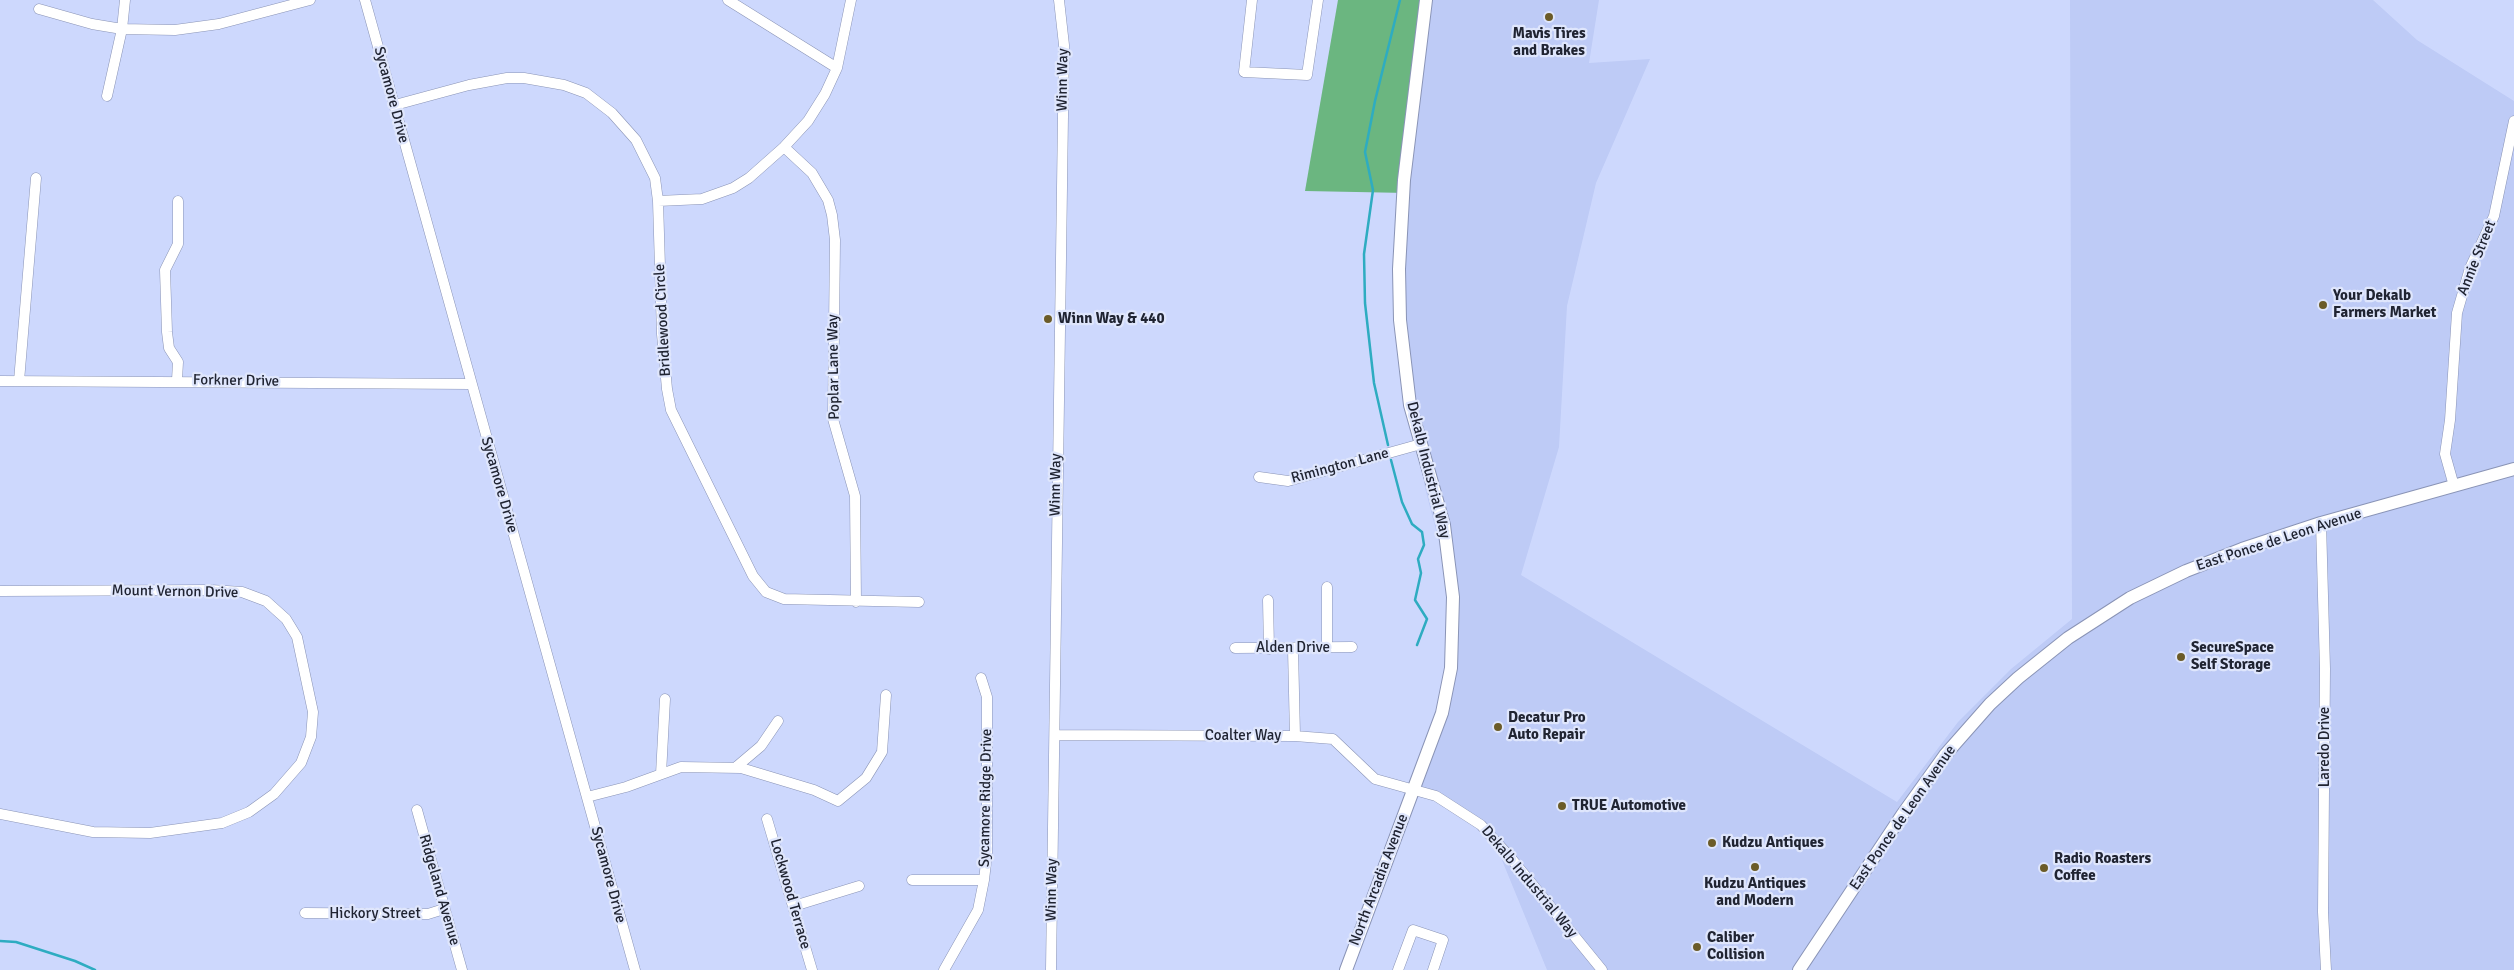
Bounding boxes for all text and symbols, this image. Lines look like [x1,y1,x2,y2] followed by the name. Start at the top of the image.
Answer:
[1543,11,1555,23] marker: Mavis Tires and Brakes
[1512,25,1586,60] place label: Mavis Tires and Brakes
[370,45,412,145] street label: Sycamore Drive
[1053,48,1073,112] street label: Winn Way
[2454,218,2500,298] street label: Annie Street
[651,263,675,377] street label: Bridlewood Circle
[2333,287,2436,322] place label: Your Dekalb Farmers Market
[2317,299,2329,311] marker: Your Dekalb Farmers Market
[1058,310,1165,328] place label: Winn Way & 440
[1042,313,1054,325] marker: Winn Way & 440
[824,314,844,420] street label: Poplar Lane Way
[193,371,279,391] street label: Forkner Drive
[1402,400,1454,540] street label: Dekalb Industrial Way
[477,435,521,535] street label: Sycamore Drive
[1289,444,1391,488] street label: Rimington Lane
[1046,453,1066,517] street label: Winn Way
[2194,505,2364,575] street label: East Ponce de Leon Avenue
[111,582,239,602] street label: Mount Vernon Drive
[1256,639,1330,657] street label: Alden Drive
[2191,639,2274,674] place label: SecureSpace Self Storage
[2175,651,2187,663] marker: SecureSpace Self Storage
[2316,707,2334,787] street label: Laredo Drive
[1508,709,1585,744] place label: Decatur Pro Auto Repair
[1492,721,1504,733] marker: Decatur Pro Auto Repair
[1205,727,1281,745] street label: Coalter Way
[976,729,996,867] street label: Sycamore Ridge Drive
[1846,742,1960,894] street label: East Ponce de Leon Avenue
[1572,797,1686,815] place label: TRUE Automotive
[1556,800,1568,812] marker: TRUE Automotive
[1346,812,1412,948] street label: North Arcadia Avenue
[1477,822,1581,942] street label: Dekalb Industrial Way
[587,825,629,925] street label: Sycamore Drive
[415,832,463,948] street label: Ridgeland Avenue
[1722,834,1824,852] place label: Kudzu Antiques
[766,837,814,951] street label: Lockwood Terrace
[1706,837,1718,849] marker: Kudzu Antiques
[2054,850,2151,885] place label: Radio Roasters Coffee
[1042,858,1062,922] street label: Winn Way
[1749,861,1761,873] marker: Kudzu Antiques and Modern
[2038,862,2050,874] marker: Radio Roasters Coffee
[1704,875,1806,910] place label: Kudzu Antiques and Modern
[329,905,421,923] street label: Hickory Street
[1707,929,1765,964] place label: Caliber Collision
[1691,941,1703,953] marker: Caliber Collision

